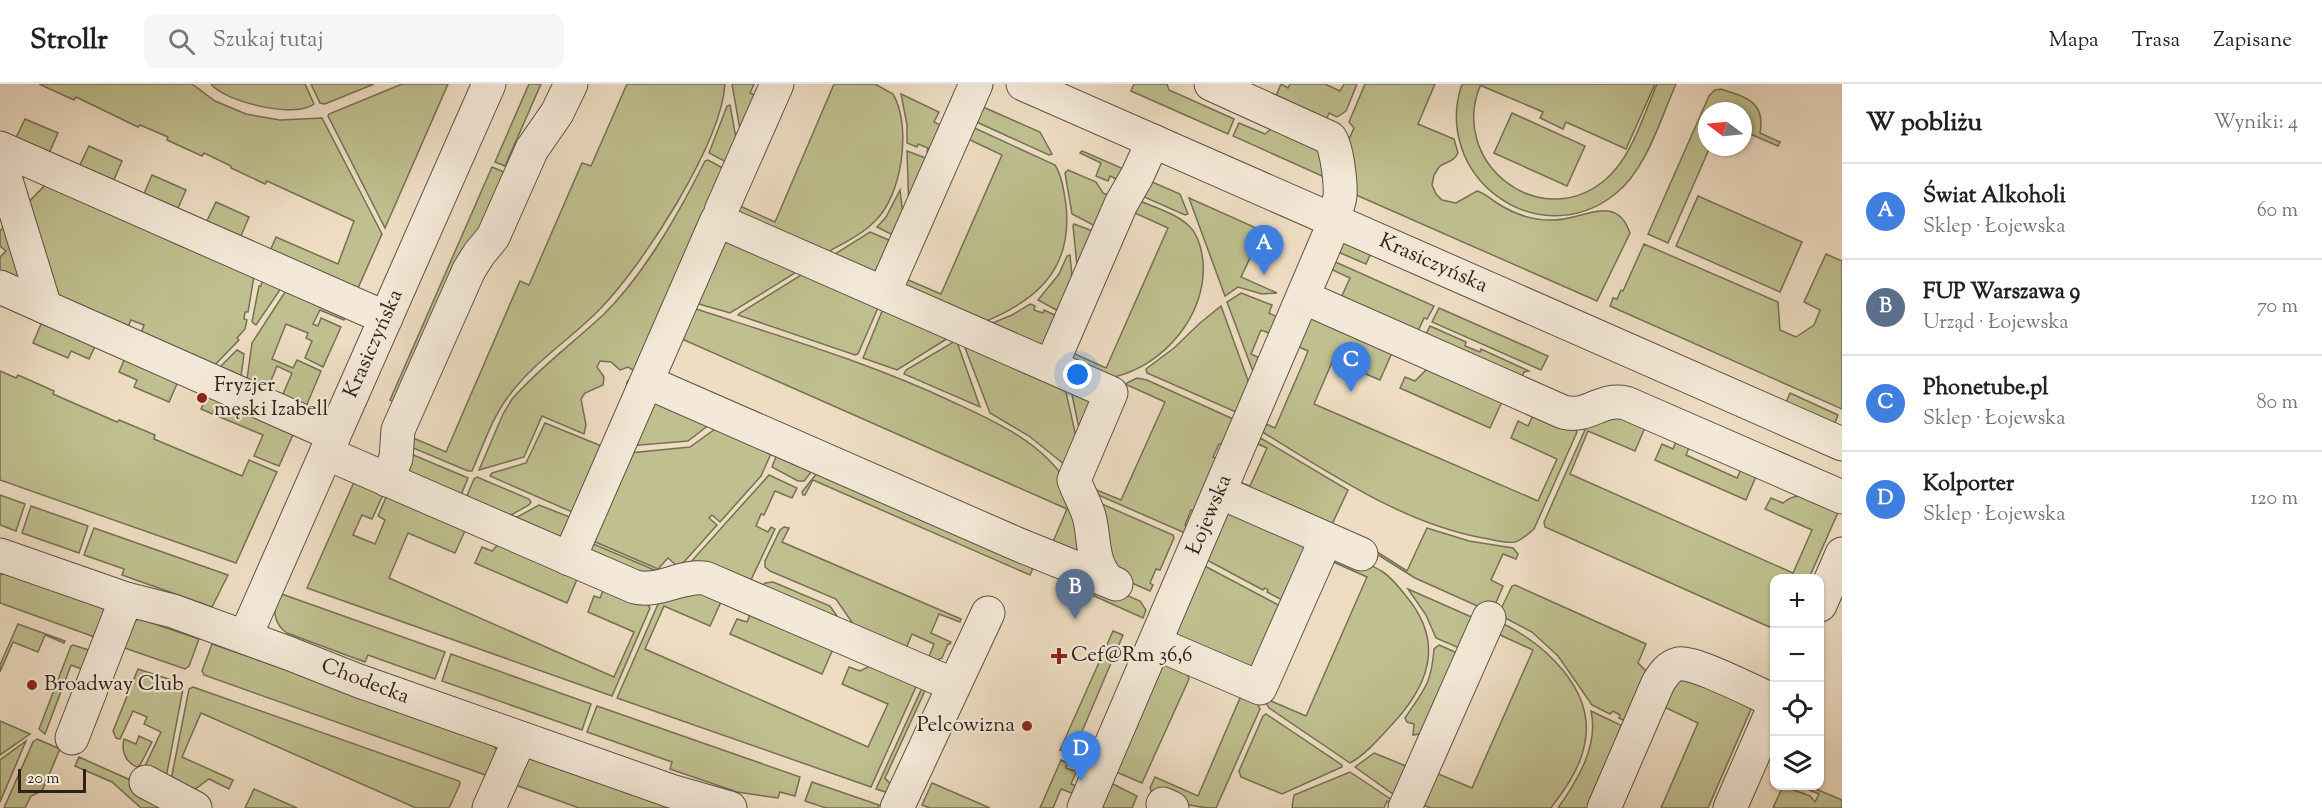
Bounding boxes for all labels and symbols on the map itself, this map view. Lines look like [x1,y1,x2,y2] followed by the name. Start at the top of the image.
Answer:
[1698,102,1752,156] north arrow
[1244,226,1284,275] pin: A
[1374,227,1492,301] street label: Krasiczyńska
[337,285,411,403] street label: Krasiczyńska
[1332,342,1370,392] pin: C
[1063,360,1092,389] your location
[214,371,328,425] place label: Fryzjer męski Izabell
[195,391,209,405] marker: Fryzjer męski Izabell
[1180,470,1240,560] street label: Łojewska
[1056,570,1094,619] pin: B
[1071,641,1192,671] place label: Cef@Rm 36,6
[1052,649,1066,663] marker: Cef@Rm 36,6
[316,651,414,713] street label: Chodecka
[44,670,184,700] place label: Broadway Club
[25,678,39,692] marker: Broadway Club
[917,711,1015,741] place label: Pelcowizna
[1020,719,1034,733] marker: Pelcowizna
[1062,732,1100,781] pin: D
[18,766,86,794] scale bar

